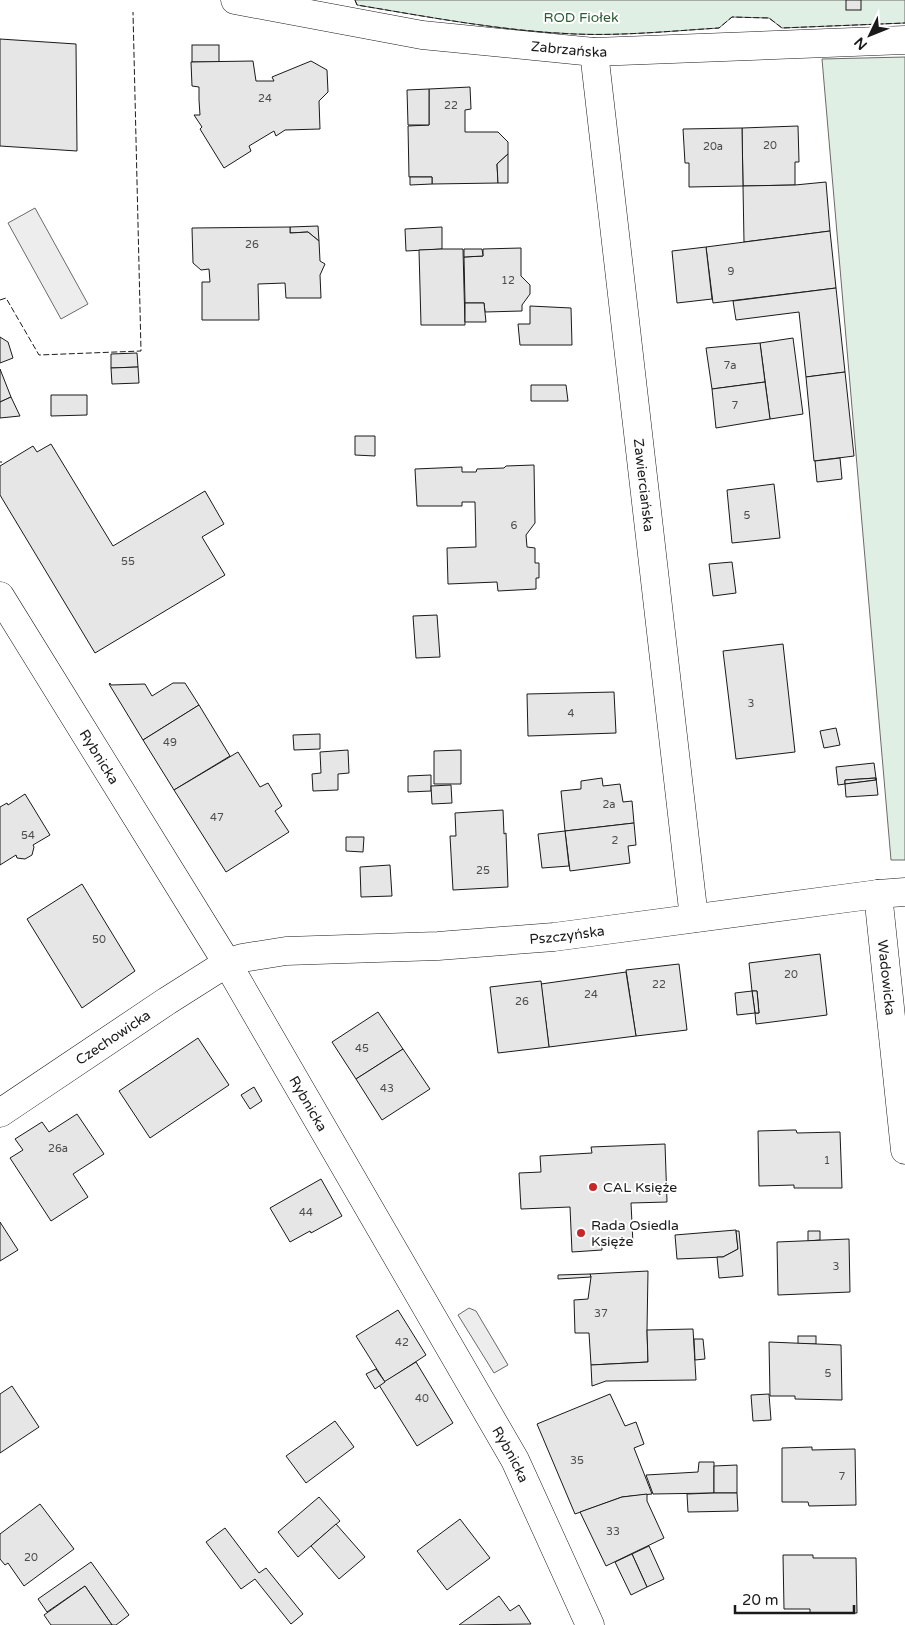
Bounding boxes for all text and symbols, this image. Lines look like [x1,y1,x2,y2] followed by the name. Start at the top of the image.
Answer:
[543,9,619,26] park label: ROD Fiołek
[845,10,895,60] north arrow
[851,34,871,53] text: N
[530,38,608,61] street label: Zabrzańska
[258,92,272,105] house number: 24
[444,99,458,112] house number: 22
[763,139,777,152] house number: 20
[703,140,723,153] house number: 20a
[245,238,259,251] house number: 26
[728,265,735,278] house number: 9
[501,274,515,287] house number: 12
[723,359,737,372] house number: 7a
[732,399,739,412] house number: 7
[630,438,657,533] street label: Zawierciańska
[744,509,751,522] house number: 5
[511,519,518,532] house number: 6
[121,555,135,568] house number: 55
[748,697,755,710] house number: 3
[568,707,575,720] house number: 4
[76,726,122,788] street label: Rybnicka
[163,736,177,749] house number: 49
[602,798,616,811] house number: 2a
[210,811,224,824] house number: 47
[21,829,35,842] house number: 54
[612,834,619,847] house number: 2
[476,864,490,877] house number: 25
[529,922,606,948] street label: Pszczyńska
[92,933,106,946] house number: 50
[874,939,899,1016] street label: Wadowicka
[784,968,798,981] house number: 20
[652,978,666,991] house number: 22
[584,988,598,1001] house number: 24
[515,995,529,1008] house number: 26
[73,1007,154,1069] street label: Czechowicka
[355,1042,369,1055] house number: 45
[285,1073,331,1135] street label: Rybnicka
[380,1082,394,1095] house number: 43
[48,1142,68,1155] house number: 26a
[824,1154,830,1167] house number: 1
[603,1179,677,1196] place label: CAL Księże
[587,1181,599,1193] marker: CAL Księże
[299,1206,313,1219] house number: 44
[591,1217,679,1250] place label: Rada Osiedla Księże
[575,1227,587,1239] marker: Rada Osiedla Księże
[833,1260,840,1273] house number: 3
[594,1307,608,1320] house number: 37
[395,1336,409,1349] house number: 42
[825,1367,832,1380] house number: 5
[415,1392,429,1405] house number: 40
[488,1423,532,1485] street label: Rybnicka
[570,1454,584,1467] house number: 35
[839,1470,846,1483] house number: 7
[606,1525,620,1538] house number: 33
[24,1551,38,1564] house number: 20
[735,1582,854,1614] scale bar
[742,1591,779,1609] text: 20 m

